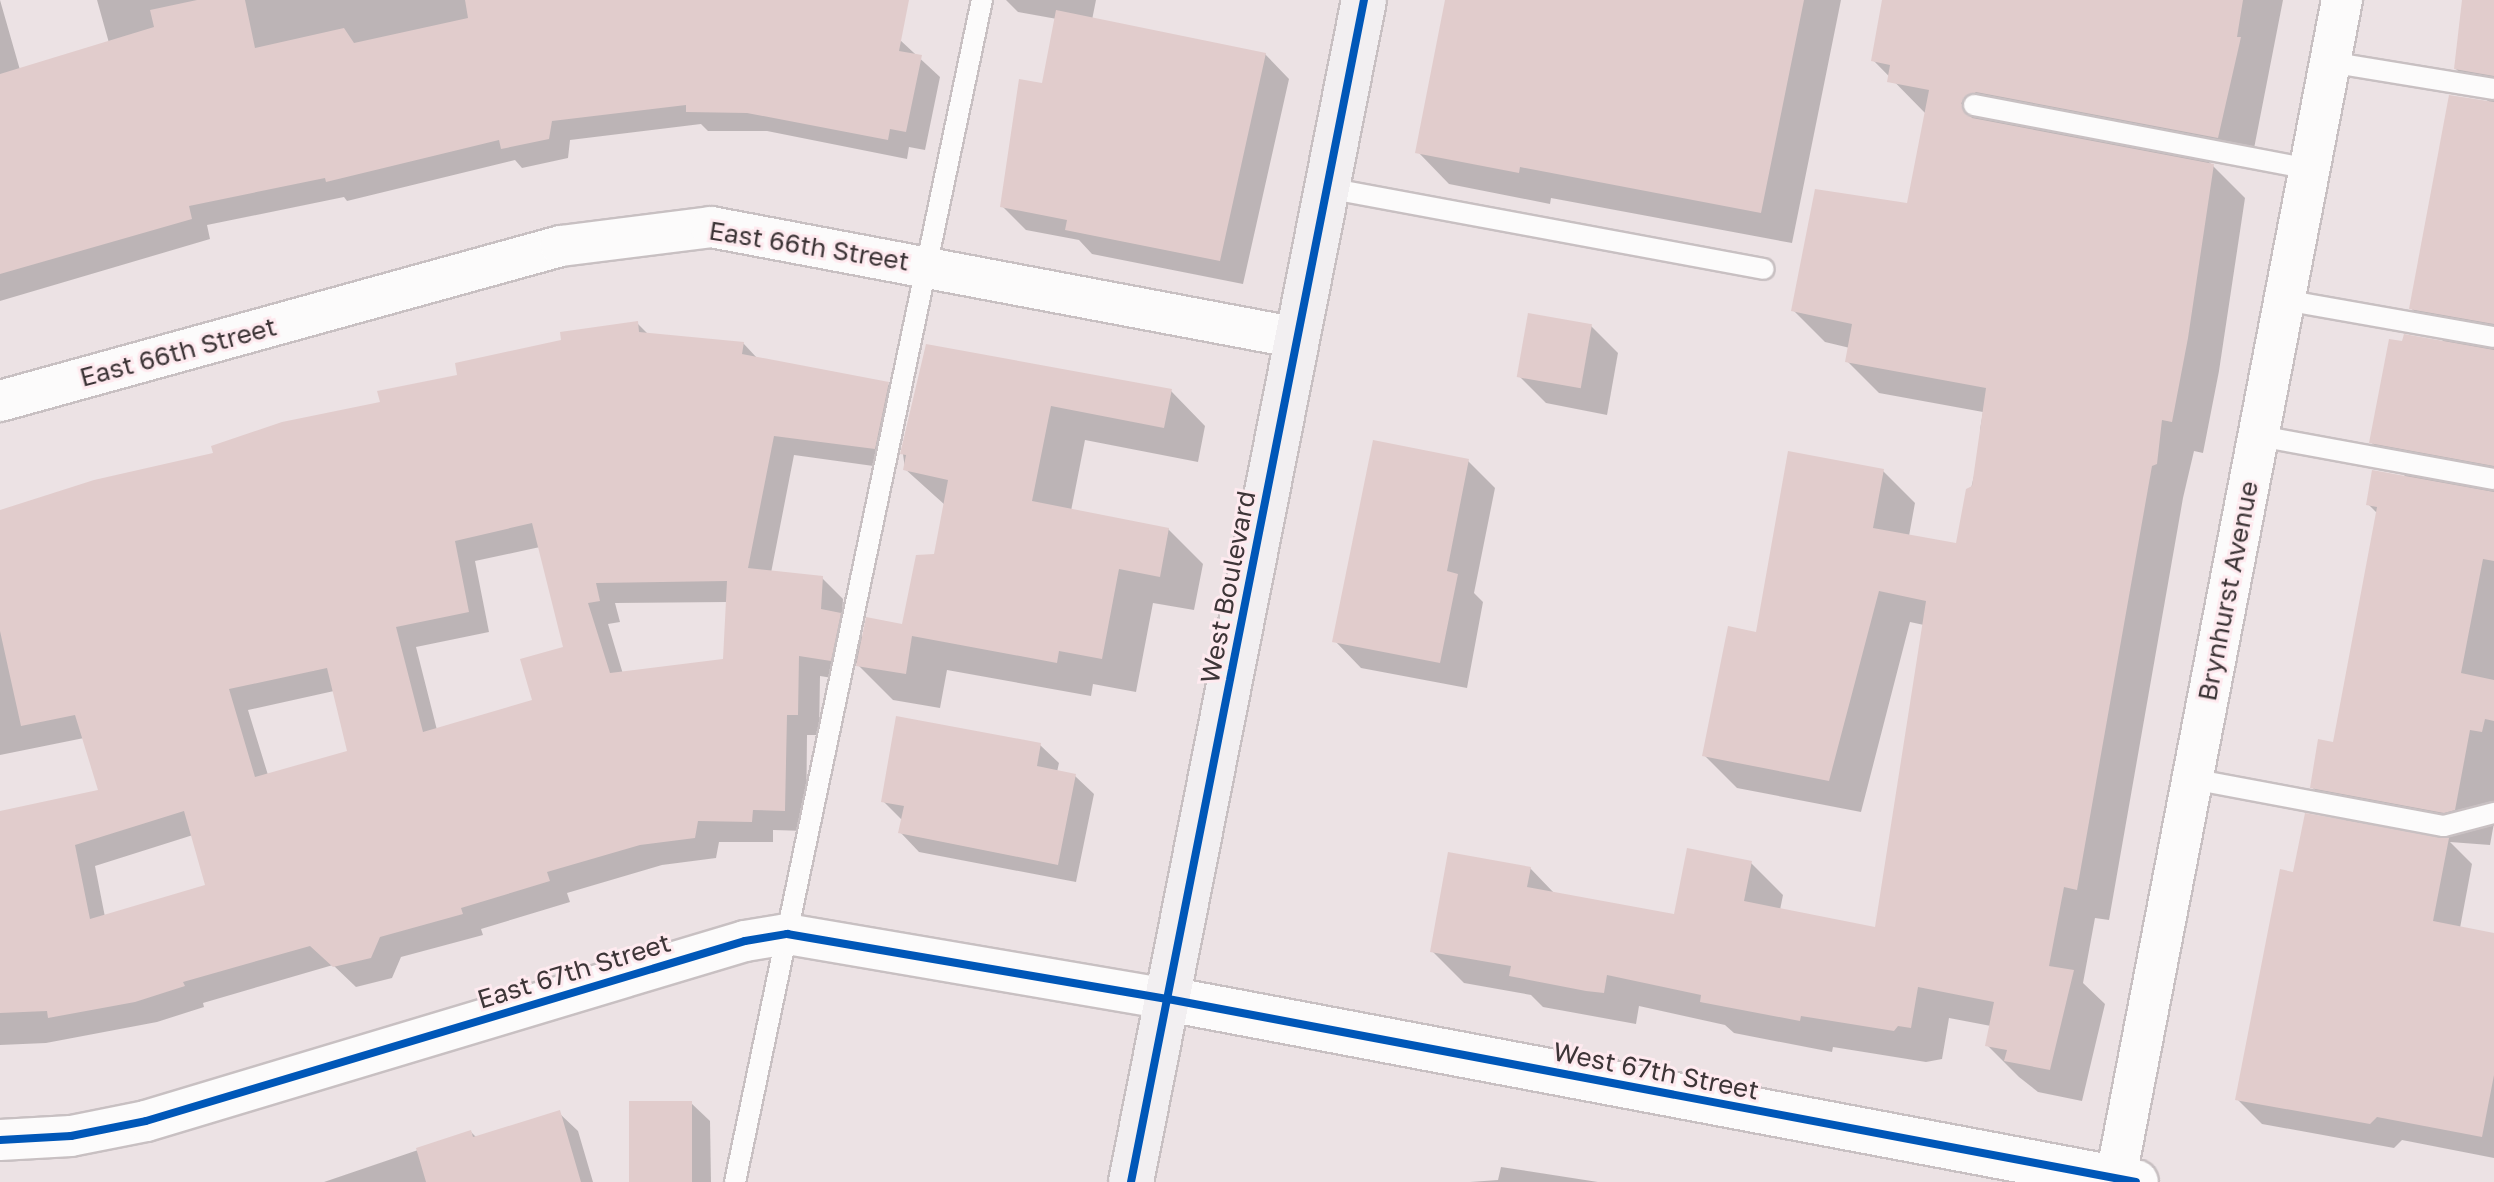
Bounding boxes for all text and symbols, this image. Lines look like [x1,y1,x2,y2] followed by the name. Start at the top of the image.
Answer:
[707,215,911,277] street label: East 66th Street
[76,311,280,393] street label: East 66th Street
[2191,478,2265,704] street label: Brynhurst Avenue
[1194,488,1262,686] street label: West Boulevard
[474,927,674,1015] street label: East 67th Street
[1550,1036,1762,1106] street label: West 67th Street

